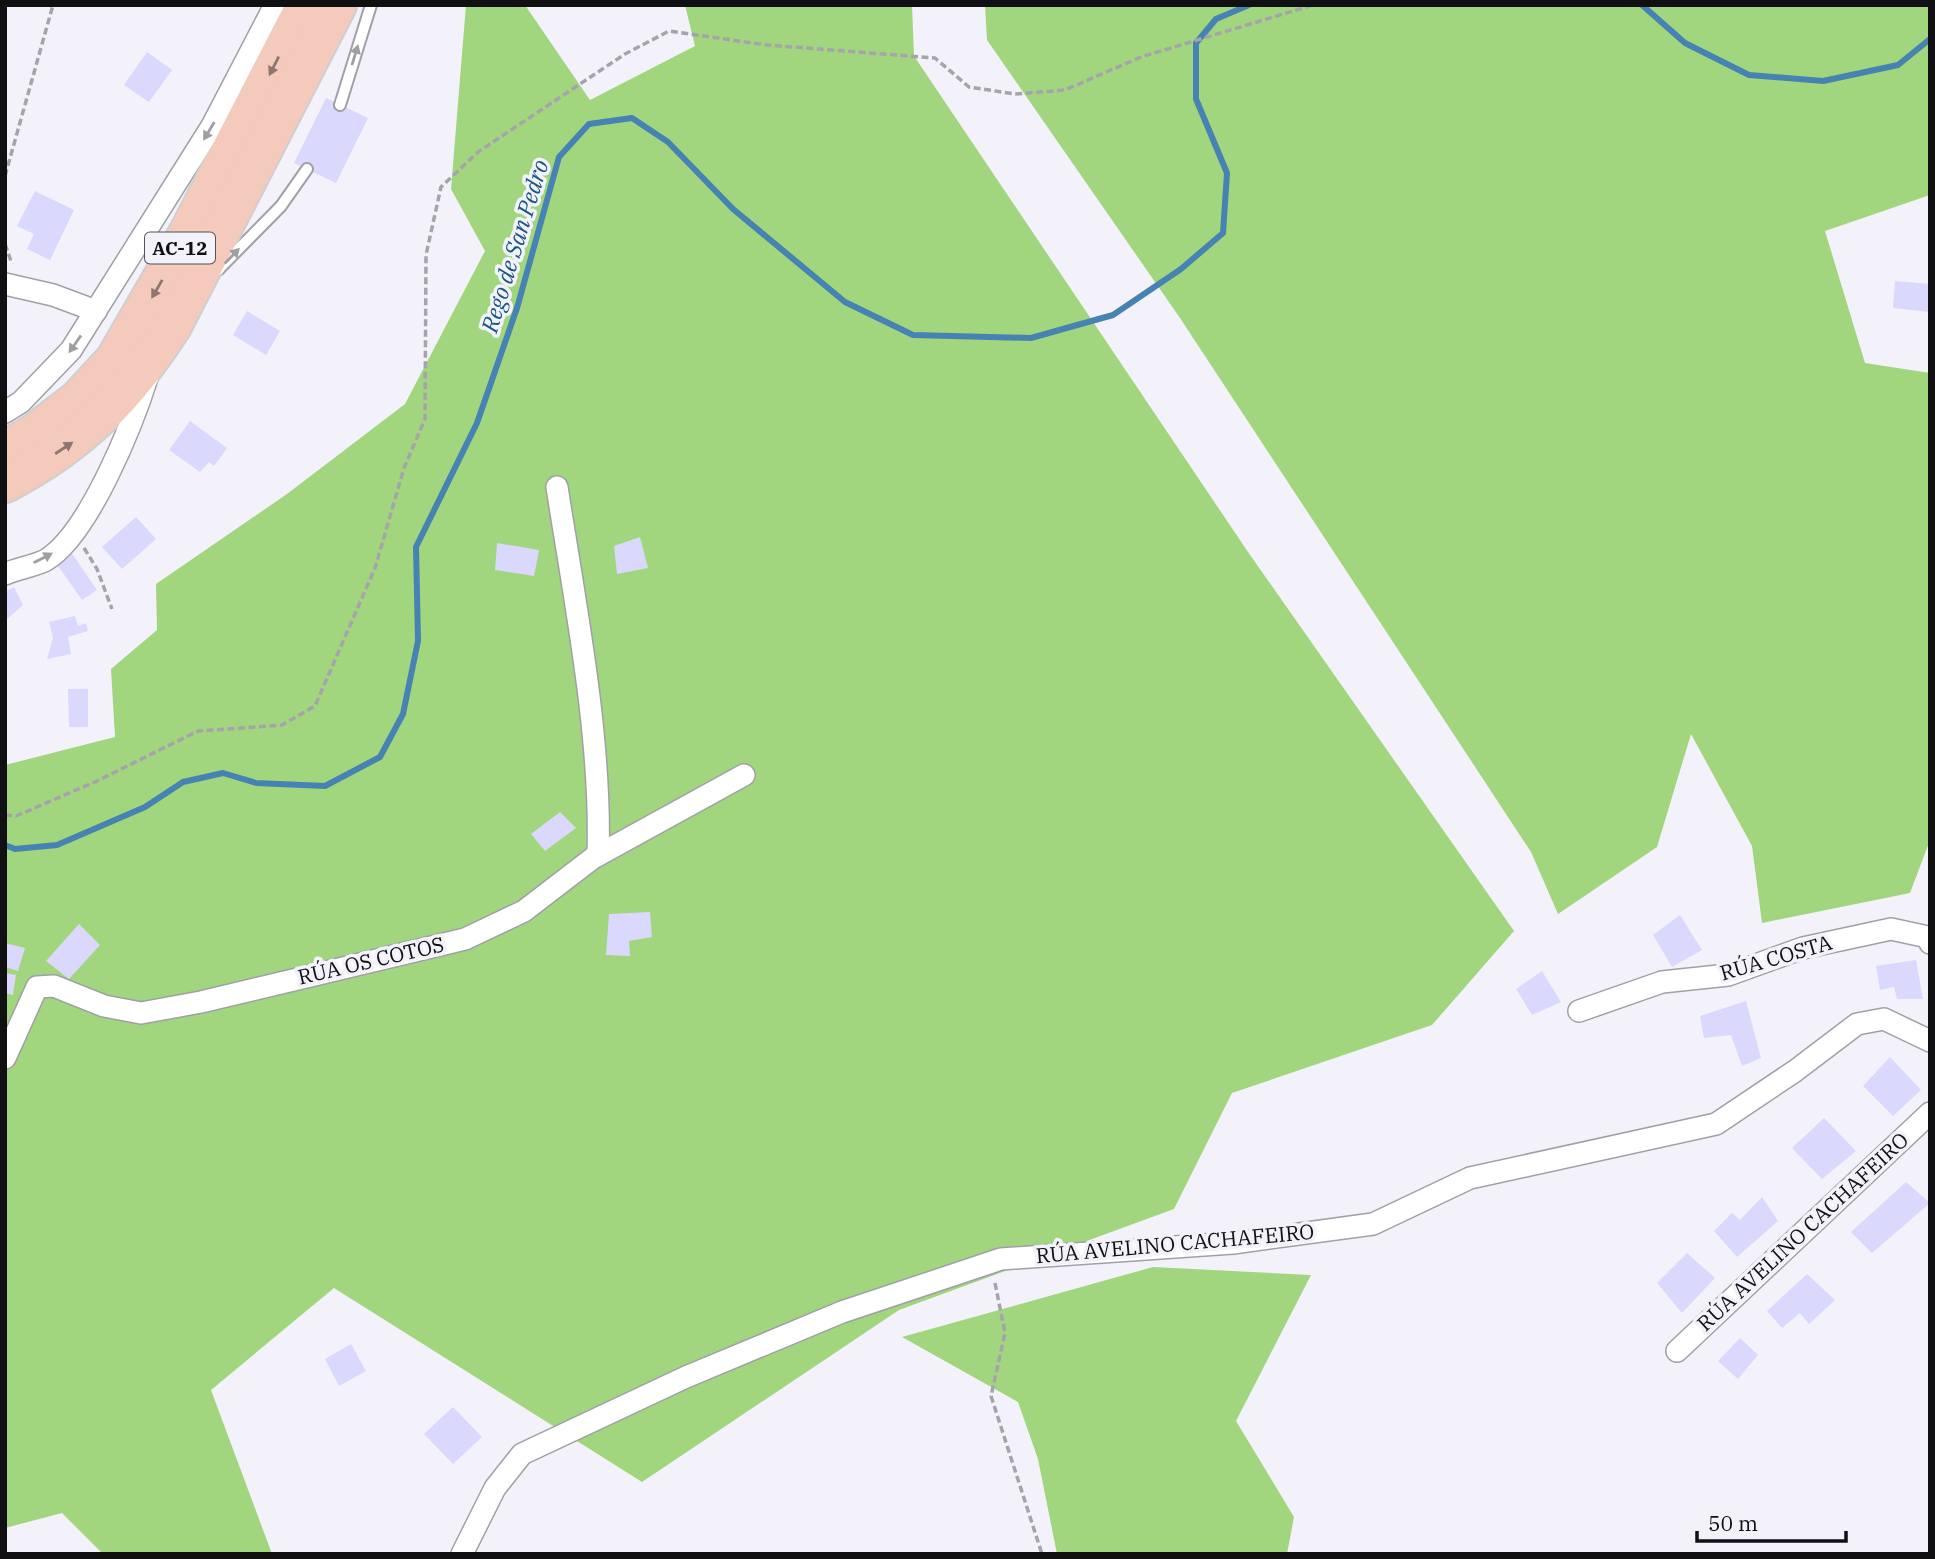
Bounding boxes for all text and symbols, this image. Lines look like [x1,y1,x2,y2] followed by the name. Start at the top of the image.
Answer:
[351,44,361,65] one-way arrow
[269,56,280,76] one-way arrow
[202,121,215,140] one-way arrow
[473,156,555,337] water label: Rego de San Pedro
[145,232,215,264] road number: AC-12
[223,248,239,265] one-way arrow
[151,279,163,298] one-way arrow
[68,335,82,353] one-way arrow
[54,441,73,454] one-way arrow
[33,553,53,565] one-way arrow
[1716,928,1836,986] street label: RÚA COSTA
[295,930,447,990] street label: RÚA OS COTOS
[1691,1126,1914,1337] street label: RÚA AVELINO CACHAFEIRO
[1035,1217,1315,1269] street label: RÚA AVELINO CACHAFEIRO
[1697,1500,1846,1544] scale bar
[1708,1509,1758,1537] text: 50 m

